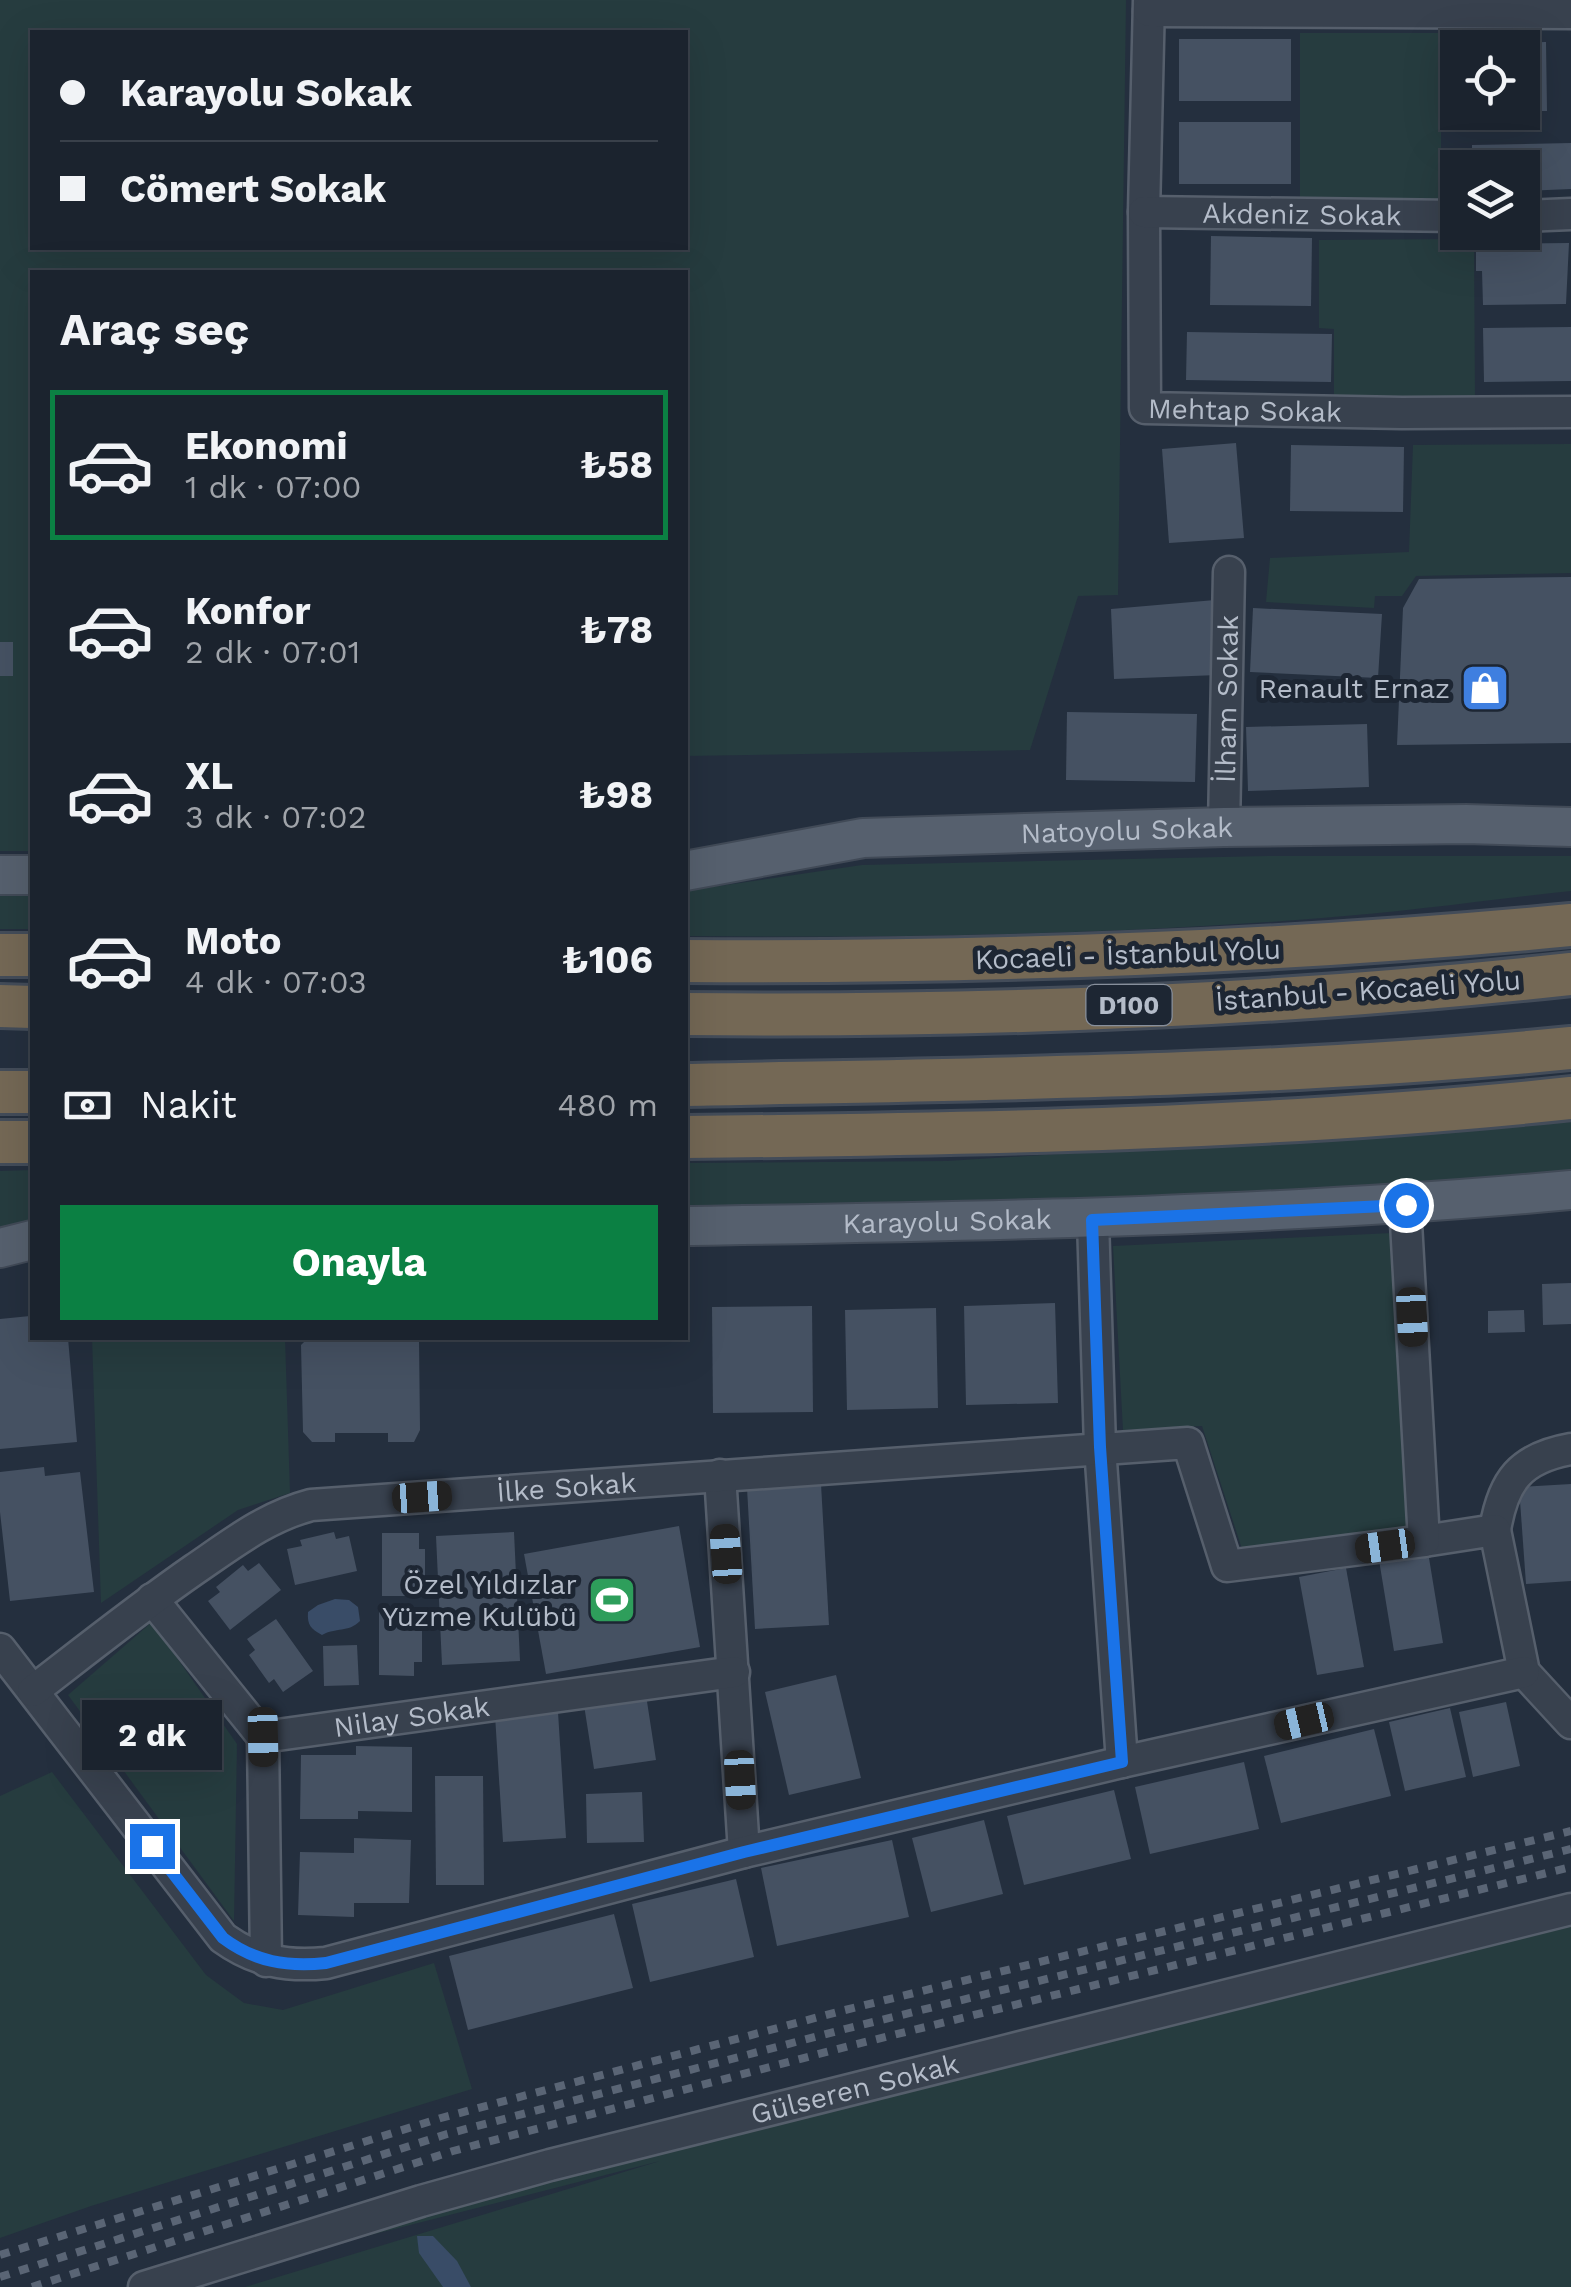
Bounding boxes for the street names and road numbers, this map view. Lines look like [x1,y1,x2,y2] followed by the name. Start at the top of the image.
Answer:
[1202,197,1402,232] street label: Akdeniz Sokak
[1148,392,1342,429] street label: Mehtap Sokak
[1209,614,1245,783] street label: İlham Sokak
[1020,811,1233,850] street label: Natoyolu Sokak
[974,933,1282,976] street label: Kocaeli - İstanbul Yolu
[1214,963,1522,1018] street label: İstanbul - Kocaeli Yolu
[1086,985,1172,1025] road number: D100
[842,1203,1052,1240] street label: Karayolu Sokak
[495,1466,637,1509] street label: İlke Sokak
[332,1690,492,1744] street label: Nilay Sokak
[747,2047,962,2131] street label: Gülseren Sokak

